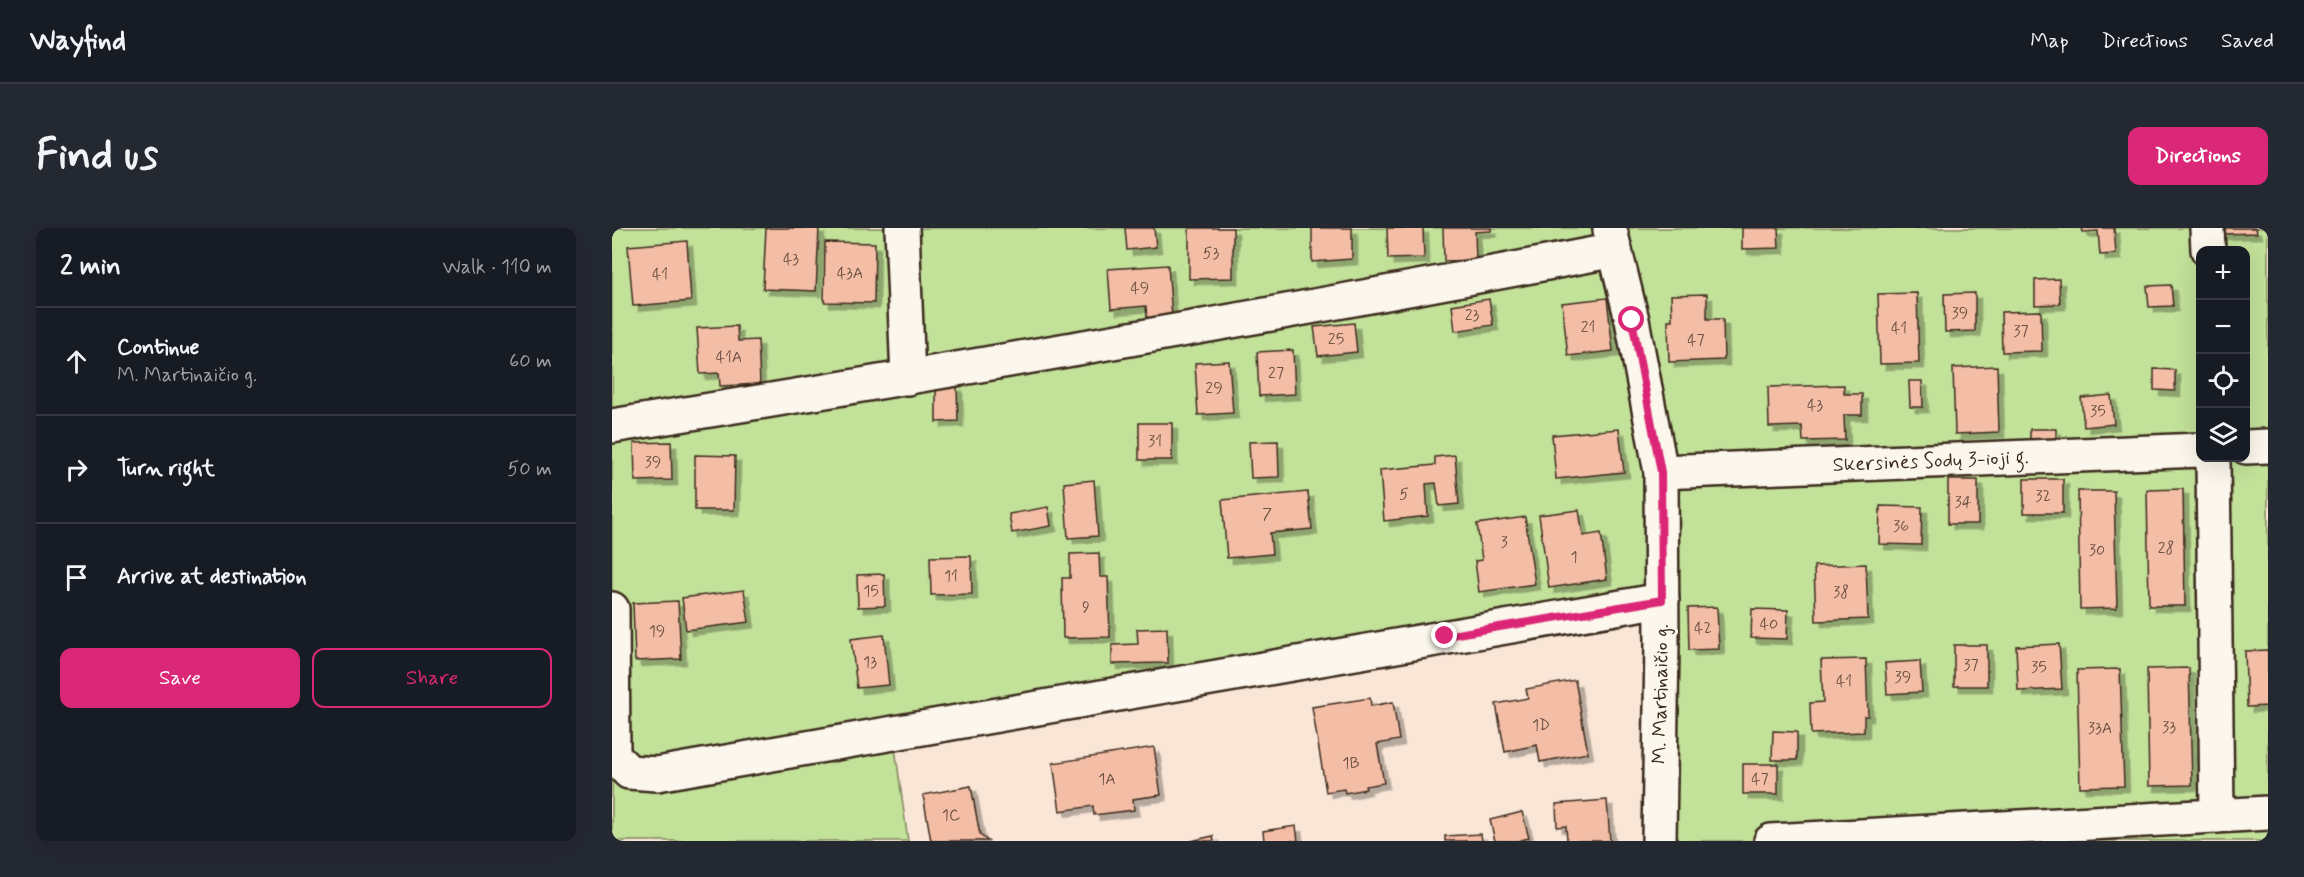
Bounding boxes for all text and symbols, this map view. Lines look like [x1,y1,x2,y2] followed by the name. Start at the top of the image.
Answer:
[30,23,126,60] text: Wayfind
[2030,27,2069,55] text: Map
[2102,27,2188,55] text: Directions
[2221,27,2274,55] text: Saved
[2128,127,2268,185] button: Directions
[36,129,158,184] text: Find us
[1203,243,1219,264] house number: 53
[2196,246,2250,462] map controls
[2196,246,2250,300] button: +
[783,249,799,270] house number: 43
[60,250,121,284] text: 2 min
[443,254,552,281] text: Walk · 110 m
[837,263,863,284] house number: 43A
[652,264,668,285] house number: 41
[1131,278,1149,299] house number: 49
[2196,300,2250,354] button: −
[1952,303,1968,324] house number: 39
[1465,305,1480,326] house number: 23
[1618,306,1644,332] route start
[1581,317,1595,338] house number: 21
[1891,318,1907,339] house number: 41
[2013,321,2029,342] house number: 37
[1328,329,1344,350] house number: 25
[1687,330,1705,351] house number: 47
[117,334,199,362] text: Continue
[60,345,93,378] icon: ahead
[716,347,742,368] house number: 41A
[509,348,552,375] text: 60 m
[2196,354,2250,408] button: locate
[117,362,257,389] text: M. Martinaičio g.
[1268,363,1284,384] house number: 27
[1205,378,1223,399] house number: 29
[1807,395,1823,416] house number: 43
[2090,401,2106,422] house number: 35
[2196,408,2250,462] button: layers
[1148,431,1162,452] house number: 31
[1832,444,2029,478] street label: Skersinės Sodų 3-ioji g.
[645,452,661,473] house number: 39
[60,453,93,486] icon: right
[117,455,215,483] text: Turn right
[507,456,552,483] text: 50 m
[1399,484,1409,505] house number: 5
[2035,486,2051,507] house number: 32
[1955,492,1972,513] house number: 34
[1262,504,1272,525] house number: 7
[1893,516,1909,537] house number: 36
[1500,532,1508,553] house number: 3
[2158,538,2174,559] house number: 28
[2089,540,2105,561] house number: 30
[1570,547,1578,568] house number: 1
[60,561,93,594] icon: arrive
[117,563,307,591] text: Arrive at destination
[944,566,958,587] house number: 11
[863,581,879,602] house number: 15
[1833,582,1849,603] house number: 38
[1082,597,1090,618] house number: 9
[1760,614,1778,635] house number: 40
[1694,618,1712,639] house number: 42
[649,621,665,642] house number: 19
[1431,622,1457,648] route end
[1646,624,1676,764] street label: M. Martinaičio g.
[60,648,300,708] button: Save
[312,648,552,708] button: Share
[863,652,877,673] house number: 13
[1963,655,1979,676] house number: 37
[2031,657,2047,678] house number: 35
[1895,667,1911,688] house number: 39
[1836,671,1852,692] house number: 41
[1532,715,1550,736] house number: 1D
[2162,717,2176,738] house number: 33
[2088,718,2112,739] house number: 33A
[1342,753,1360,774] house number: 1B
[1098,769,1116,790] house number: 1A
[1751,769,1769,790] house number: 47
[942,805,960,826] house number: 1C

